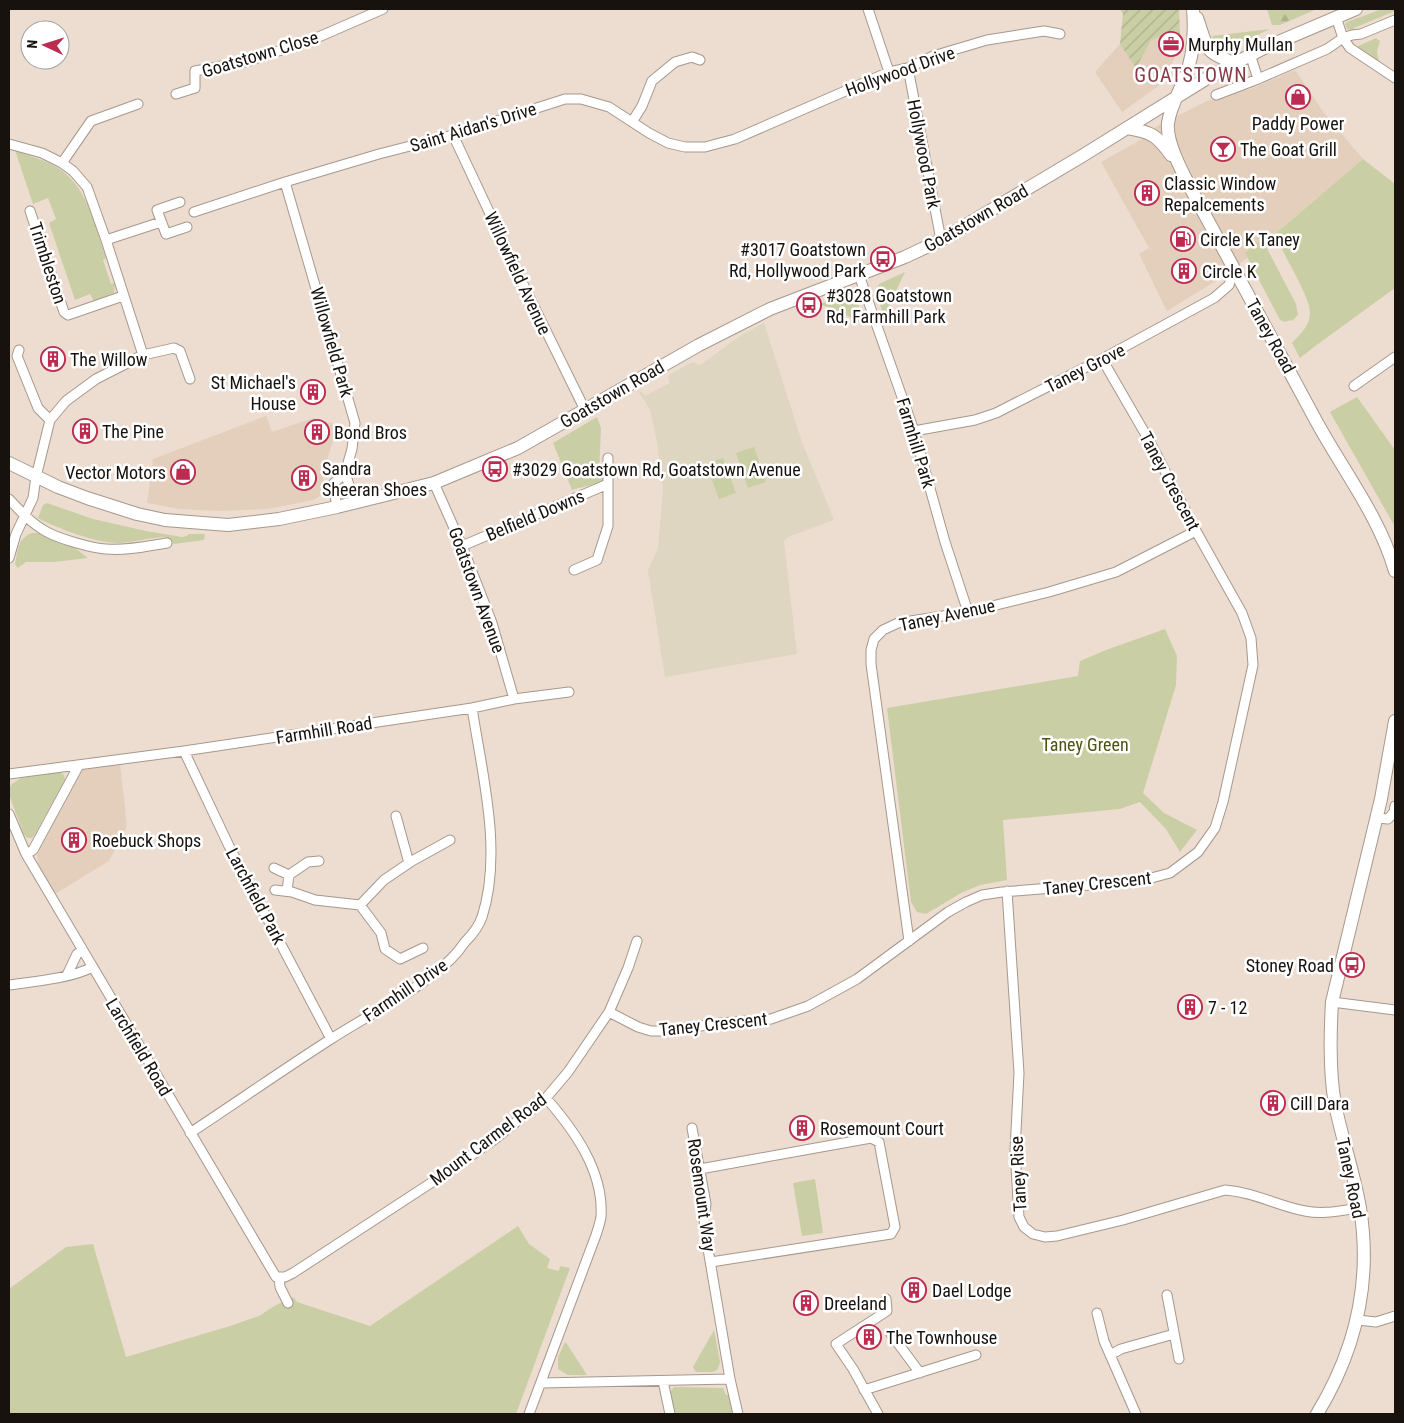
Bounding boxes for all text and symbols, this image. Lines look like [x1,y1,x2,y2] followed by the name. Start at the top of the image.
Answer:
[20,20,70,70] north arrow
[199,26,321,82] street label: Goatstown Close
[1158,31,1184,57] office icon: Murphy Mullan
[1188,34,1293,55] place label: Murphy Mullan
[24,39,40,49] text: N
[843,42,957,100] street label: Hollywood Drive
[1134,63,1248,87] district label: GOATSTOWN
[1285,84,1311,110] shop icon: Paddy Power
[407,98,539,156] street label: Saint Aidan's Drive
[903,98,945,210] street label: Hollywood Park
[1252,113,1345,134] place label: Paddy Power
[1210,136,1236,162] bar icon: The Goat Grill
[1240,139,1337,160] place label: The Goat Grill
[1164,173,1276,215] place label: Classic Window Repalcements
[920,180,1032,256] street label: Goatstown Road
[1134,180,1160,206] building icon: Classic Window Repalcements
[480,208,556,338] street label: Willowfield Avenue
[25,220,71,306] street label: Trimbleston
[1170,226,1196,252] fuel station icon: Circle K Taney
[1200,229,1300,250] place label: Circle K Taney
[729,239,866,281] place label: #3017 Goatstown Rd, Hollywood Park
[870,246,896,272] bus stop icon: #3017 Goatstown Rd, Hollywood Park
[1171,258,1197,284] building icon: Circle K
[1202,261,1257,282] place label: Circle K
[306,285,358,399] street label: Willowfield Park
[826,285,952,327] place label: #3028 Goatstown Rd, Farmhill Park
[796,292,822,318] bus stop icon: #3028 Goatstown Rd, Farmhill Park
[1242,295,1300,377] street label: Taney Road
[1042,339,1128,397] street label: Taney Grove
[40,346,66,372] building icon: The Willow
[70,349,148,370] place label: The Willow
[556,356,668,432] street label: Goatstown Road
[211,372,296,414] place label: St Michael's House
[300,379,326,405] building icon: St Michael's House
[892,395,940,491] street label: Farmhill Park
[72,418,98,444] building icon: The Pine
[304,419,330,445] building icon: Bond Bros
[102,421,164,442] place label: The Pine
[334,422,407,443] place label: Bond Bros
[1135,428,1205,534] street label: Taney Crescent
[482,456,508,482] bus stop icon: #3029 Goatstown Rd, Goatstown Avenue
[322,458,427,500] place label: Sandra Sheeran Shoes
[170,459,196,485] shop icon: Vector Motors
[512,459,801,480] place label: #3029 Goatstown Rd, Goatstown Avenue
[65,462,166,483] place label: Vector Motors
[291,465,317,491] building icon: Sandra Sheeran Shoes
[483,485,587,545] street label: Belfield Downs
[444,524,510,656] street label: Goatstown Avenue
[897,595,997,635] street label: Taney Avenue
[274,712,374,748] street label: Farmhill Road
[1041,734,1129,755] park label: Taney Green
[61,827,87,853] building icon: Roebuck Shops
[92,830,201,851] place label: Roebuck Shops
[222,844,290,948] street label: Larchfield Park
[1042,867,1152,899] street label: Taney Crescent
[1339,952,1365,978] bus stop icon: Stoney Road
[359,954,451,1026] street label: Farmhill Drive
[1246,955,1334,976] place label: Stoney Road
[102,994,176,1100] street label: Larchfield Road
[1177,994,1203,1020] building icon: 7 - 12
[1208,997,1247,1018] place label: 7 - 12
[658,1008,768,1040] street label: Taney Crescent
[426,1088,550,1190] street label: Mount Carmel Road
[1260,1090,1286,1116] building icon: Cill Dara
[1290,1093,1349,1114] place label: Cill Dara
[789,1115,815,1141] building icon: Rosemount Court
[820,1118,944,1139] place label: Rosemount Court
[1006,1136,1030,1212] street label: Taney Rise
[1332,1136,1370,1220] street label: Taney Road
[684,1137,720,1253] street label: Rosemount Way
[901,1277,927,1303] building icon: Dael Lodge
[932,1280,1011,1301] place label: Dael Lodge
[793,1290,819,1316] building icon: Dreeland
[824,1293,887,1314] place label: Dreeland
[856,1324,882,1350] building icon: The Townhouse
[886,1327,997,1348] place label: The Townhouse

